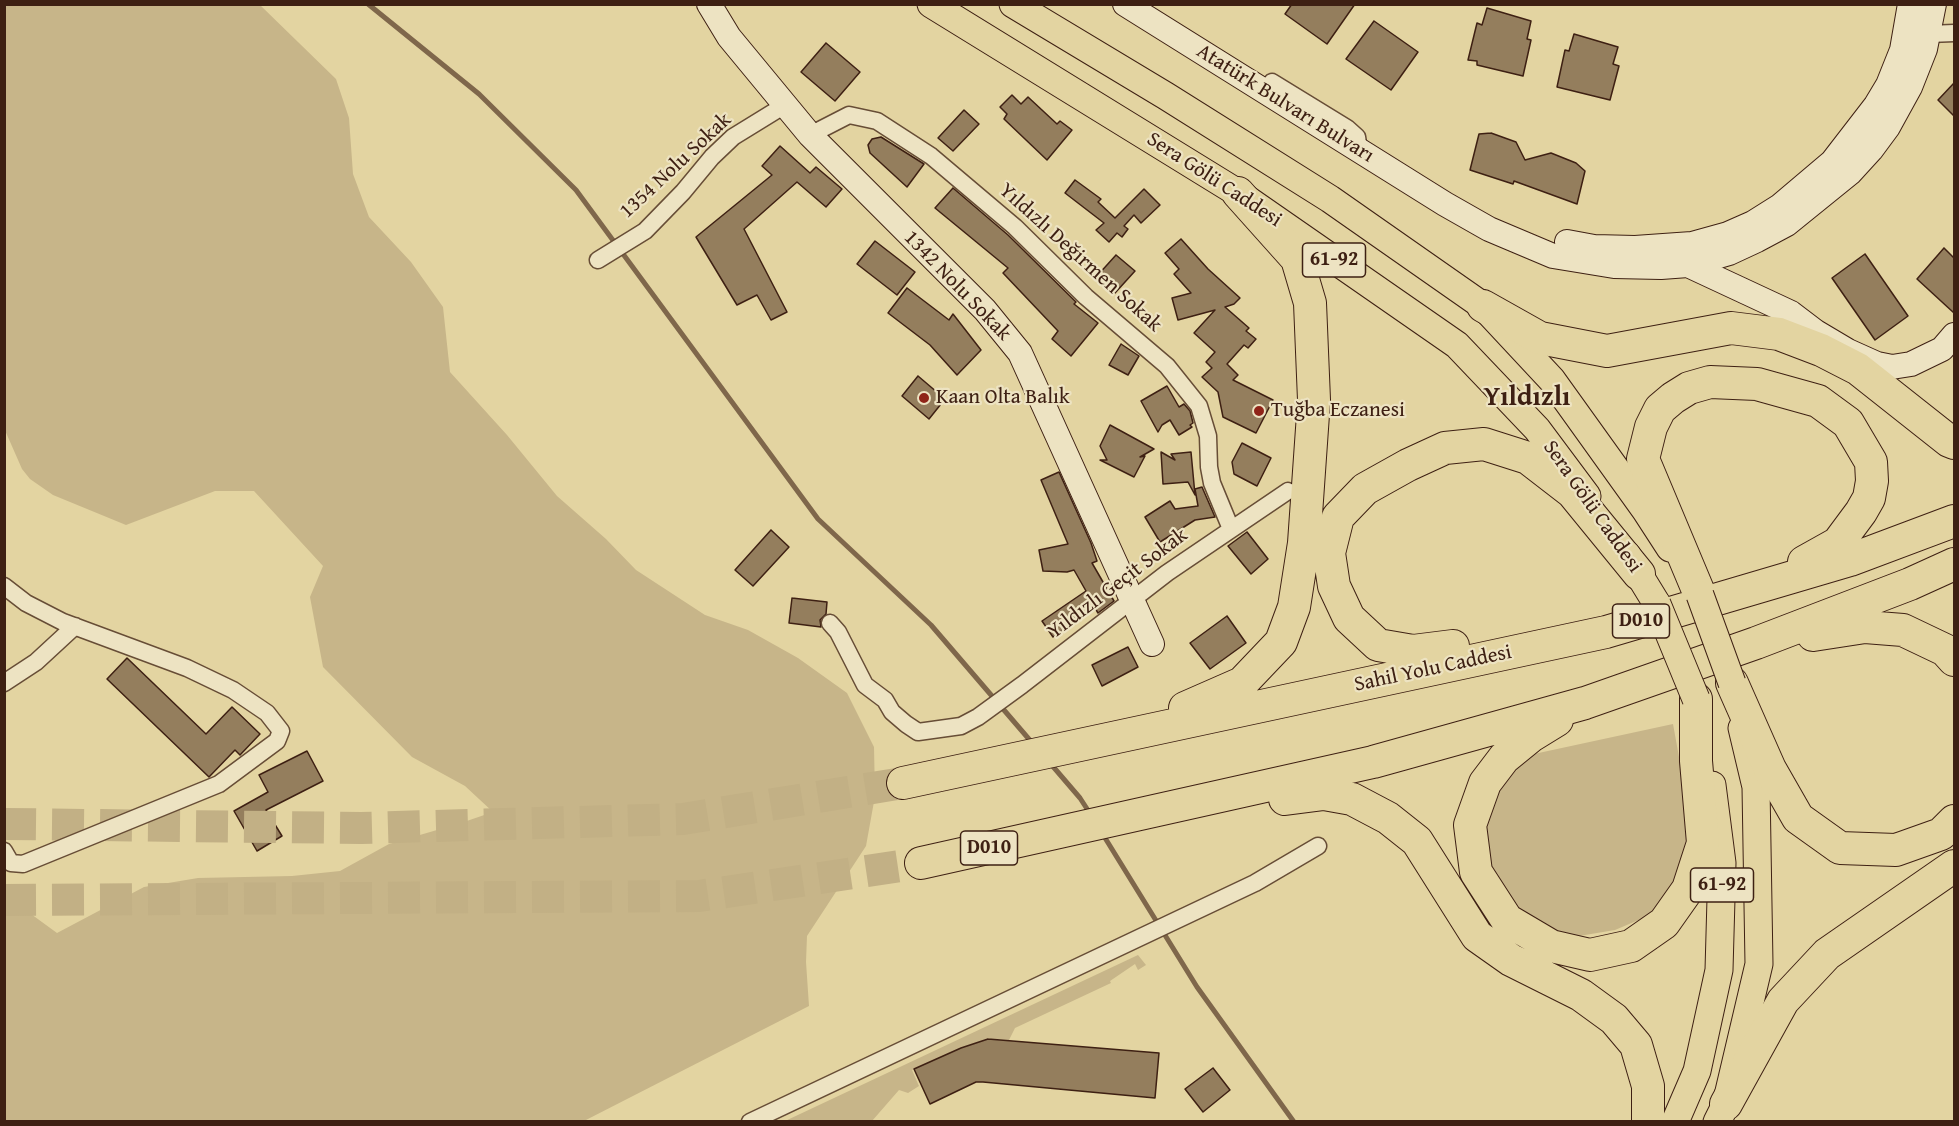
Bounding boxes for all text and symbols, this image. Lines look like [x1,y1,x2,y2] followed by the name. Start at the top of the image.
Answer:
[1191,39,1379,169] street label: Atatürk Bulvarı Bulvarı
[615,108,737,224] street label: 1354 Nolu Sokak
[1142,127,1286,233] street label: Sera Gölü Caddesi
[993,178,1167,338] street label: Yıldızlı Değirmen Sokak
[898,226,1016,346] street label: 1342 Nolu Sokak
[1302,243,1366,277] road number: 61-92
[1484,382,1570,414] district label: Yıldızlı
[936,385,1070,411] place label: Kaan Olta Balık
[917,391,931,405] marker: Kaan Olta Balık
[1271,398,1405,424] place label: Tuğba Eczanesi
[1252,404,1266,418] marker: Tuğba Eczanesi
[1537,436,1647,578] street label: Sera Gölü Caddesi
[1043,523,1193,645] street label: Yıldızlı Geçit Sokak
[1612,604,1670,638] road number: D010
[1352,640,1514,698] street label: Sahil Yolu Caddesi
[960,831,1018,865] road number: D010
[1690,868,1754,902] road number: 61-92

